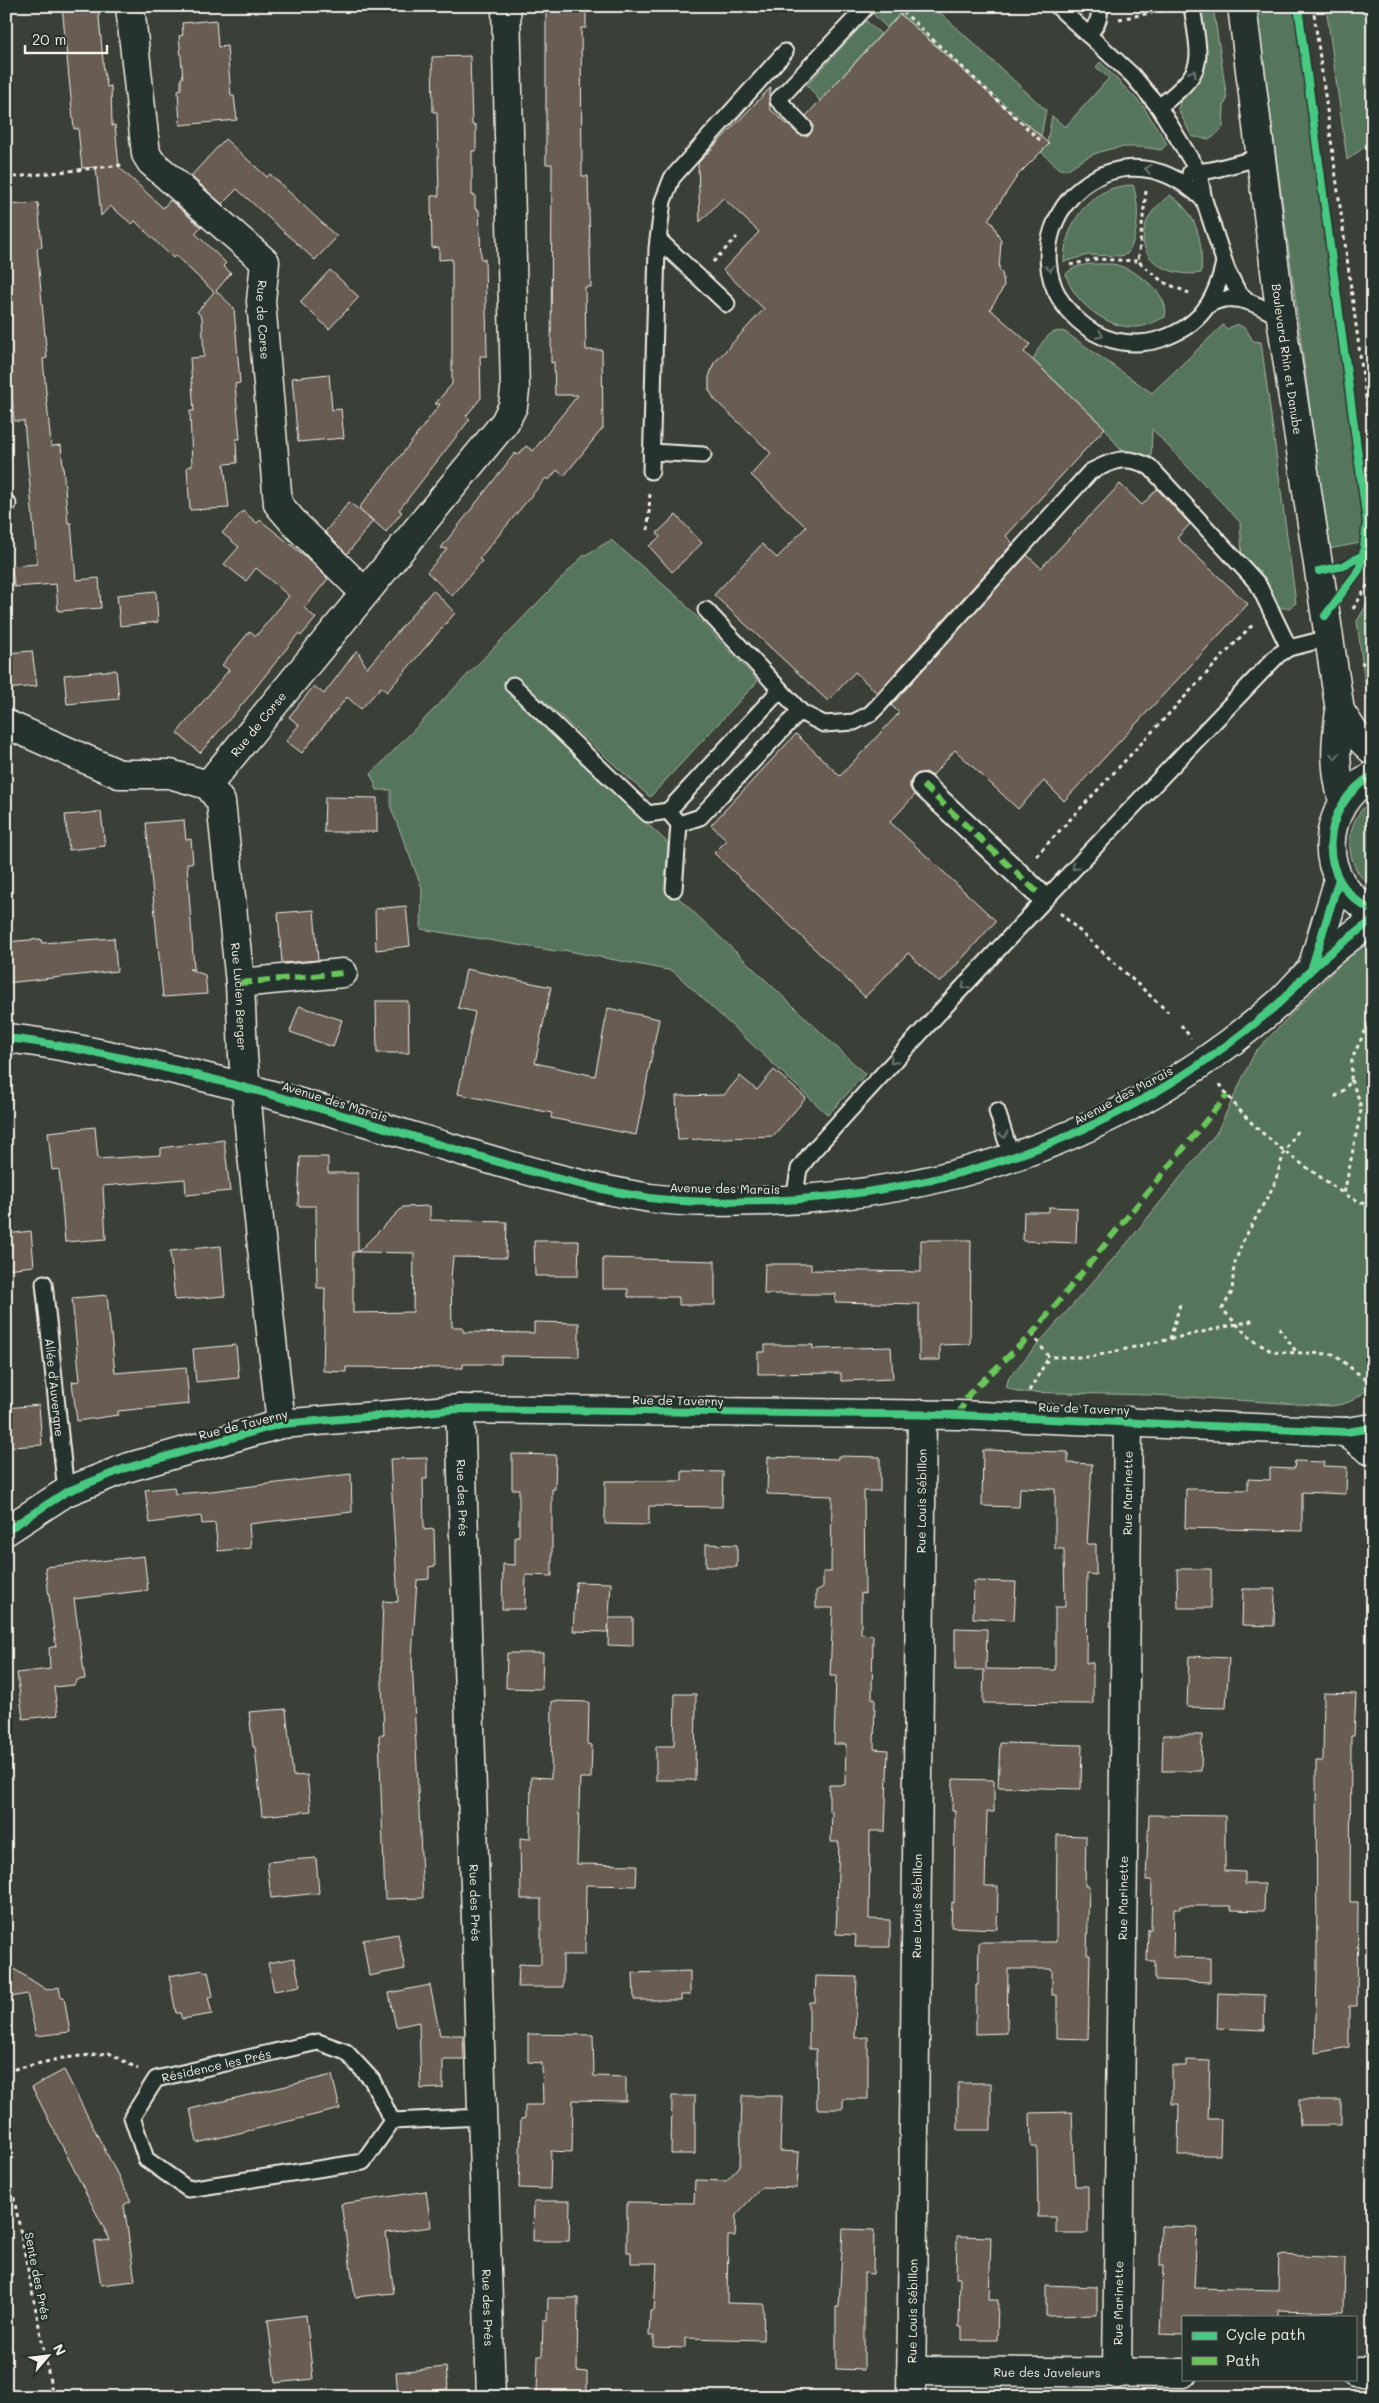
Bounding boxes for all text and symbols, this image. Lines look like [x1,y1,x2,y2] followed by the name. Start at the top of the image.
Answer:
[25,22,108,54] scale bar
[32,29,66,49] text: 20 m
[1187,69,1197,78] one-way arrow
[1143,165,1152,175] one-way arrow
[1045,264,1055,273] one-way arrow
[253,279,274,360] street label: Rue de Corse
[1269,283,1306,436] street label: Boulevard Rhin et Danube
[1095,328,1104,339] one-way arrow
[227,688,289,760] street label: Rue de Corse
[1329,752,1340,760] one-way arrow
[1072,861,1081,870] one-way arrow
[228,942,251,1051] street label: Rue Lucien Berger
[961,980,970,989] one-way arrow
[890,1056,899,1065] one-way arrow
[1071,1062,1176,1128] street label: Avenue des Marais
[280,1077,390,1125] street label: Avenue des Marais
[999,1130,1009,1138] one-way arrow
[670,1179,780,1197] street label: Avenue des Marais
[42,1337,68,1438] street label: Allée d'Auvergne
[632,1391,724,1409] street label: Rue de Taverny
[1038,1398,1130,1418] street label: Rue de Taverny
[197,1405,289,1443] street label: Rue de Taverny
[912,1449,930,1553] street label: Rue Louis Sébillon
[1119,1451,1136,1535] street label: Rue Marinette
[454,1459,472,1537] street label: Rue des Prés
[908,1854,925,1958] street label: Rue Louis Sébillon
[1114,1856,1131,1940] street label: Rue Marinette
[466,1864,485,1942] street label: Rue des Prés
[160,2045,273,2085] street label: Résidence les Prés
[22,2231,54,2321] street label: Sente des Prés
[903,2259,921,2363] street label: Rue Louis Sébillon
[1109,2261,1126,2345] street label: Rue Marinette
[479,2269,497,2347] street label: Rue des Prés
[1182,2316,1356,2380] legend
[1226,2324,1305,2344] text: Cycle path
[22,2330,72,2380] north arrow
[49,2341,71,2359] text: N
[1226,2350,1260,2370] text: Path
[993,2364,1101,2380] street label: Rue des Javeleurs

